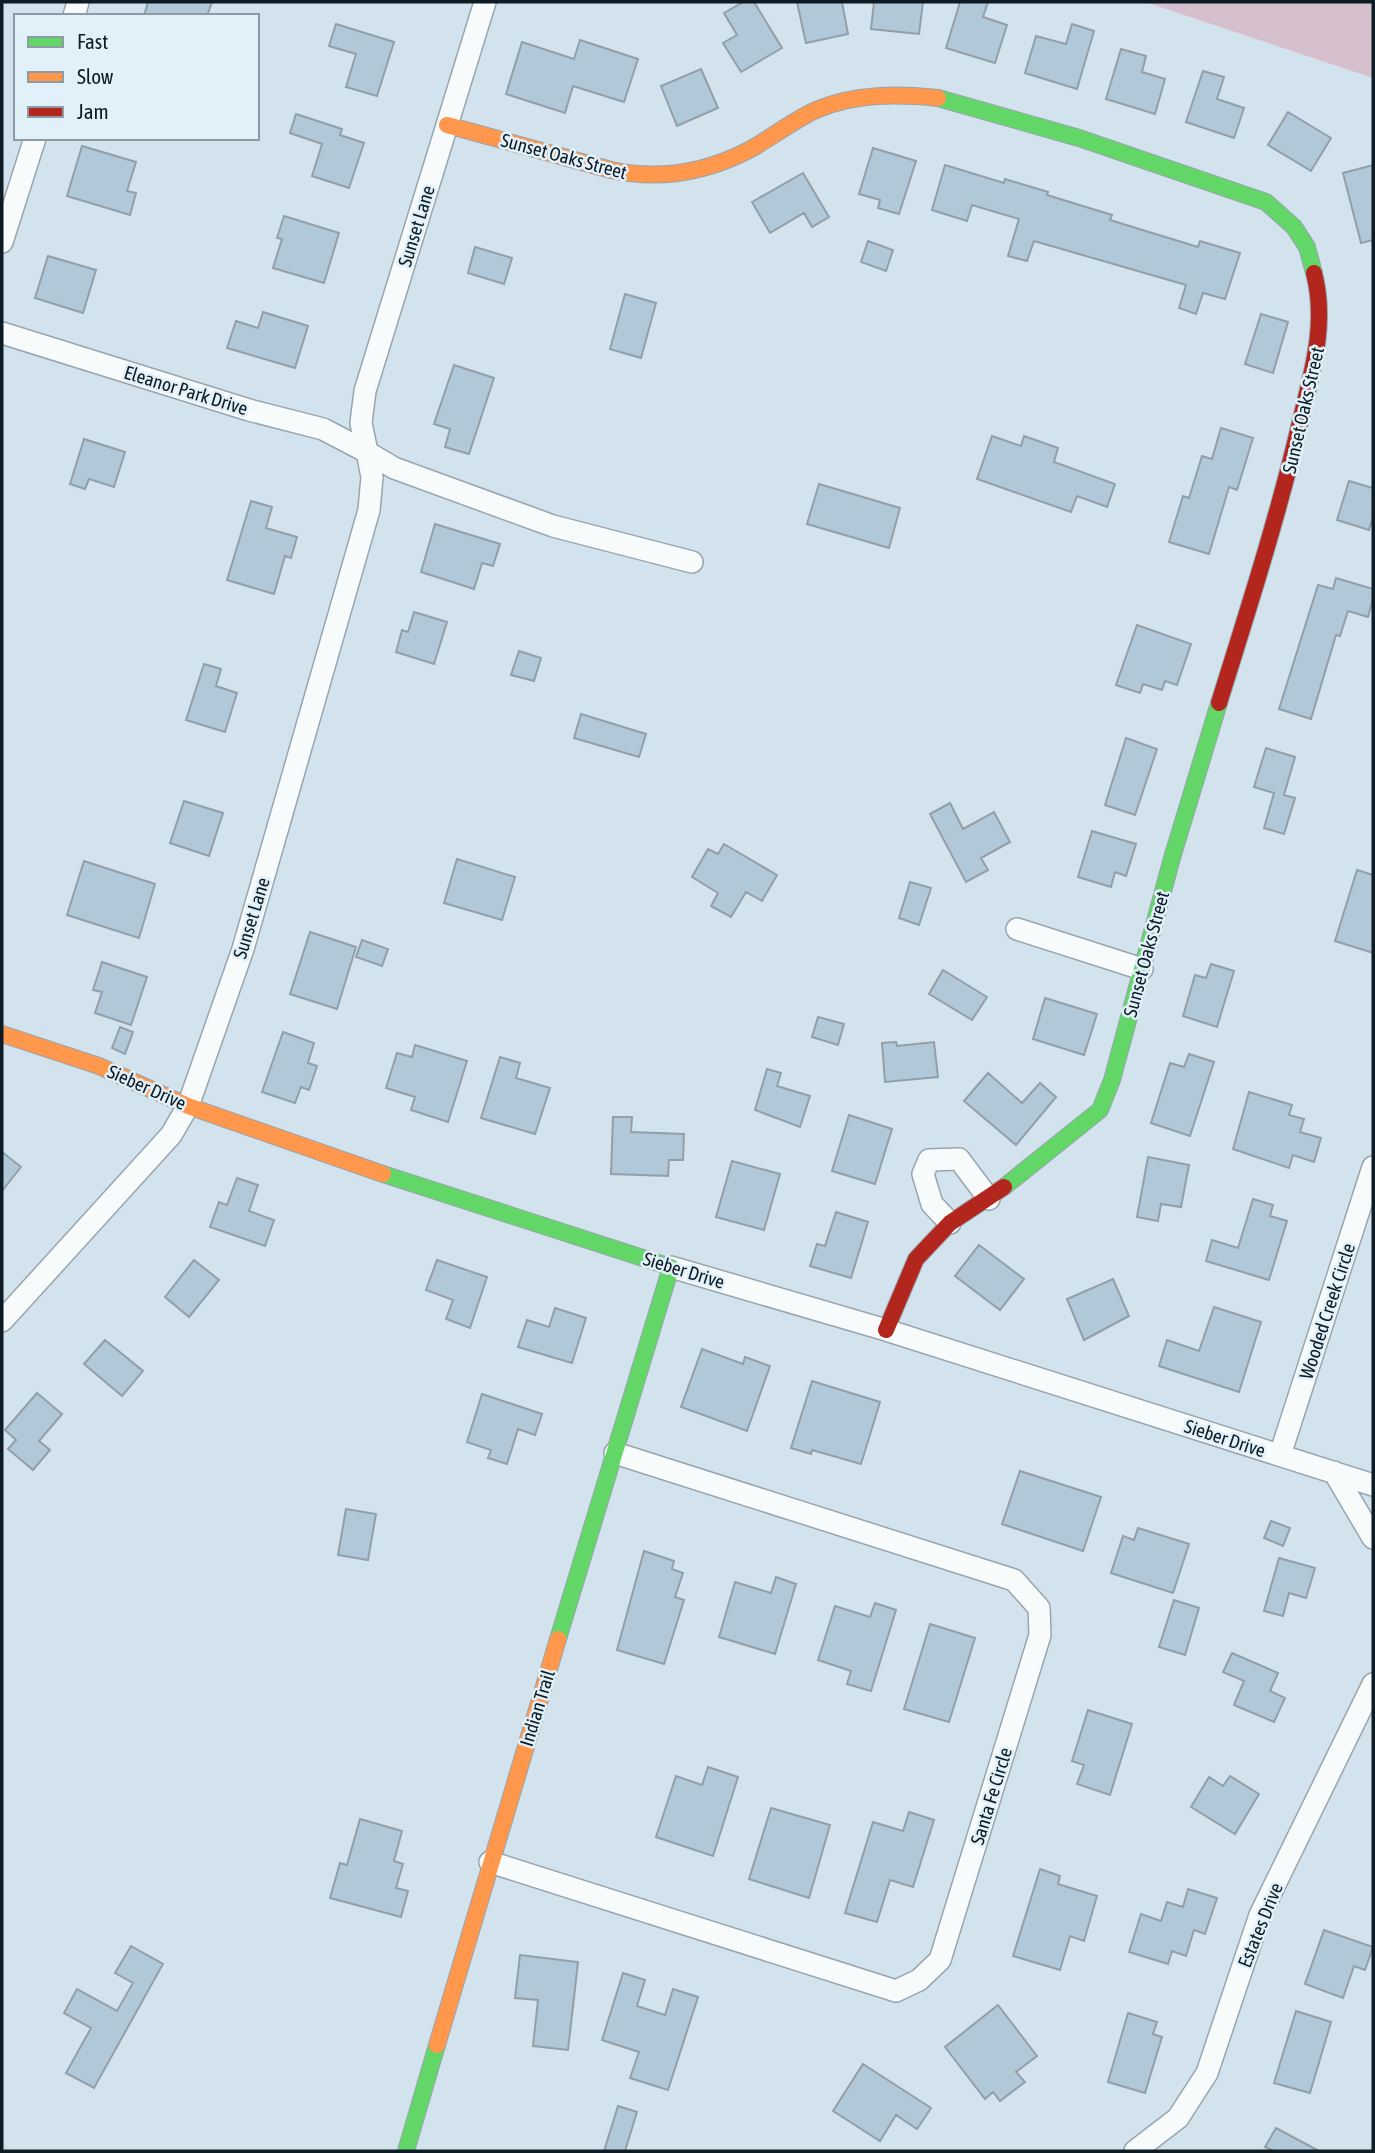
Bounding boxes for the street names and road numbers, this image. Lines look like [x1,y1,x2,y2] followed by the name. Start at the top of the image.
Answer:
[499,129,629,183] street label: Sunset Oaks Street
[393,183,439,269] street label: Sunset Lane
[1278,345,1328,475] street label: Sunset Oaks Street
[122,361,250,419] street label: Eleanor Park Drive
[228,875,274,961] street label: Sunset Lane
[1119,889,1173,1019] street label: Sunset Oaks Street
[104,1060,190,1114] street label: Sieber Drive
[1295,1240,1359,1382] street label: Wooded Creek Circle
[641,1247,727,1293] street label: Sieber Drive
[1182,1415,1268,1461] street label: Sieber Drive
[515,1667,559,1749] street label: Indian Trail
[966,1745,1016,1847] street label: Santa Fe Circle
[1233,1880,1287,1970] street label: Estates Drive

